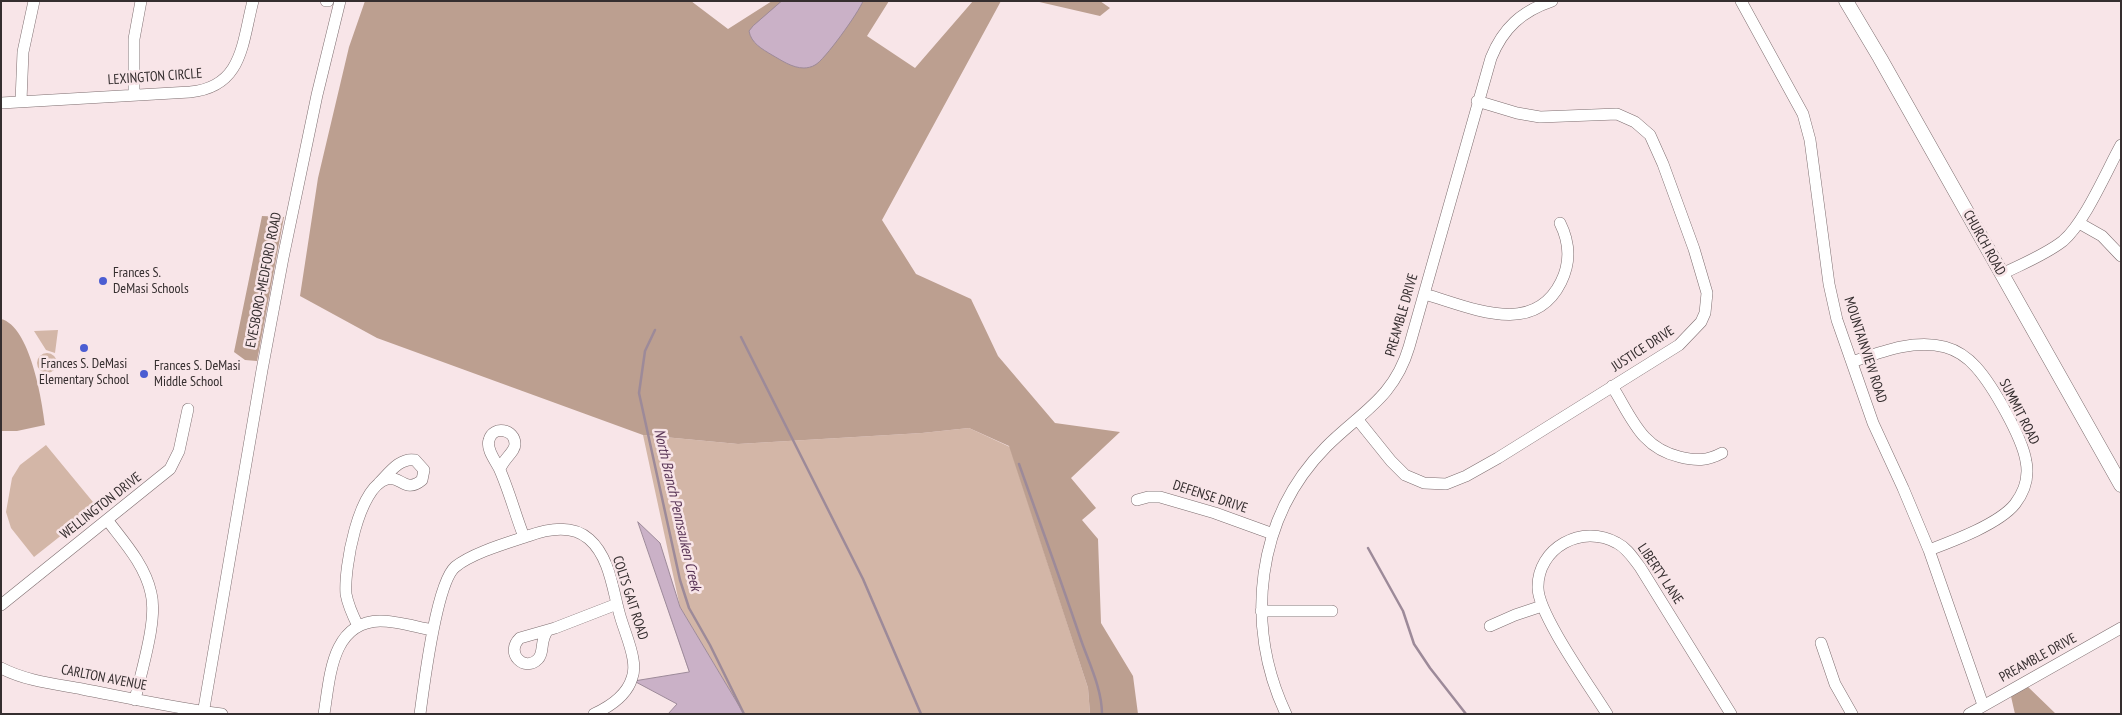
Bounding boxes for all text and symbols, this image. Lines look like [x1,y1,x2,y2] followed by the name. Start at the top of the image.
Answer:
[107,65,203,89] street label: LEXINGTON CIRCLE
[1959,207,2009,279] street label: CHURCH ROAD
[243,211,285,349] street label: EVESBORO-MEDFORD ROAD
[113,265,189,298] place label: Frances S. DeMasi Schools
[1382,271,1422,359] street label: PREAMBLE DRIVE
[97,275,109,287] marker: Frances S. DeMasi Schools
[1840,295,1890,405] street label: MOUNTAINVIEW ROAD
[1608,323,1678,375] street label: JUSTICE DRIVE
[78,342,90,354] marker: Frances S. DeMasi Elementary School
[39,356,129,388] place label: Frances S. DeMasi Elementary School
[154,358,240,391] place label: Frances S. DeMasi Middle School
[138,368,150,380] marker: Frances S. DeMasi Middle School
[1995,376,2043,448] street label: SUMMIT ROAD
[650,427,704,593] water label: North Branch Pennsauken Creek
[57,469,145,543] street label: WELLINGTON DRIVE
[1171,477,1249,517] street label: DEFENSE DRIVE
[1634,541,1686,607] street label: LIBERTY LANE
[609,554,651,642] street label: COLTS GAIT ROAD
[1996,630,2080,686] street label: PREAMBLE DRIVE
[60,661,148,695] street label: CARLTON AVENUE

